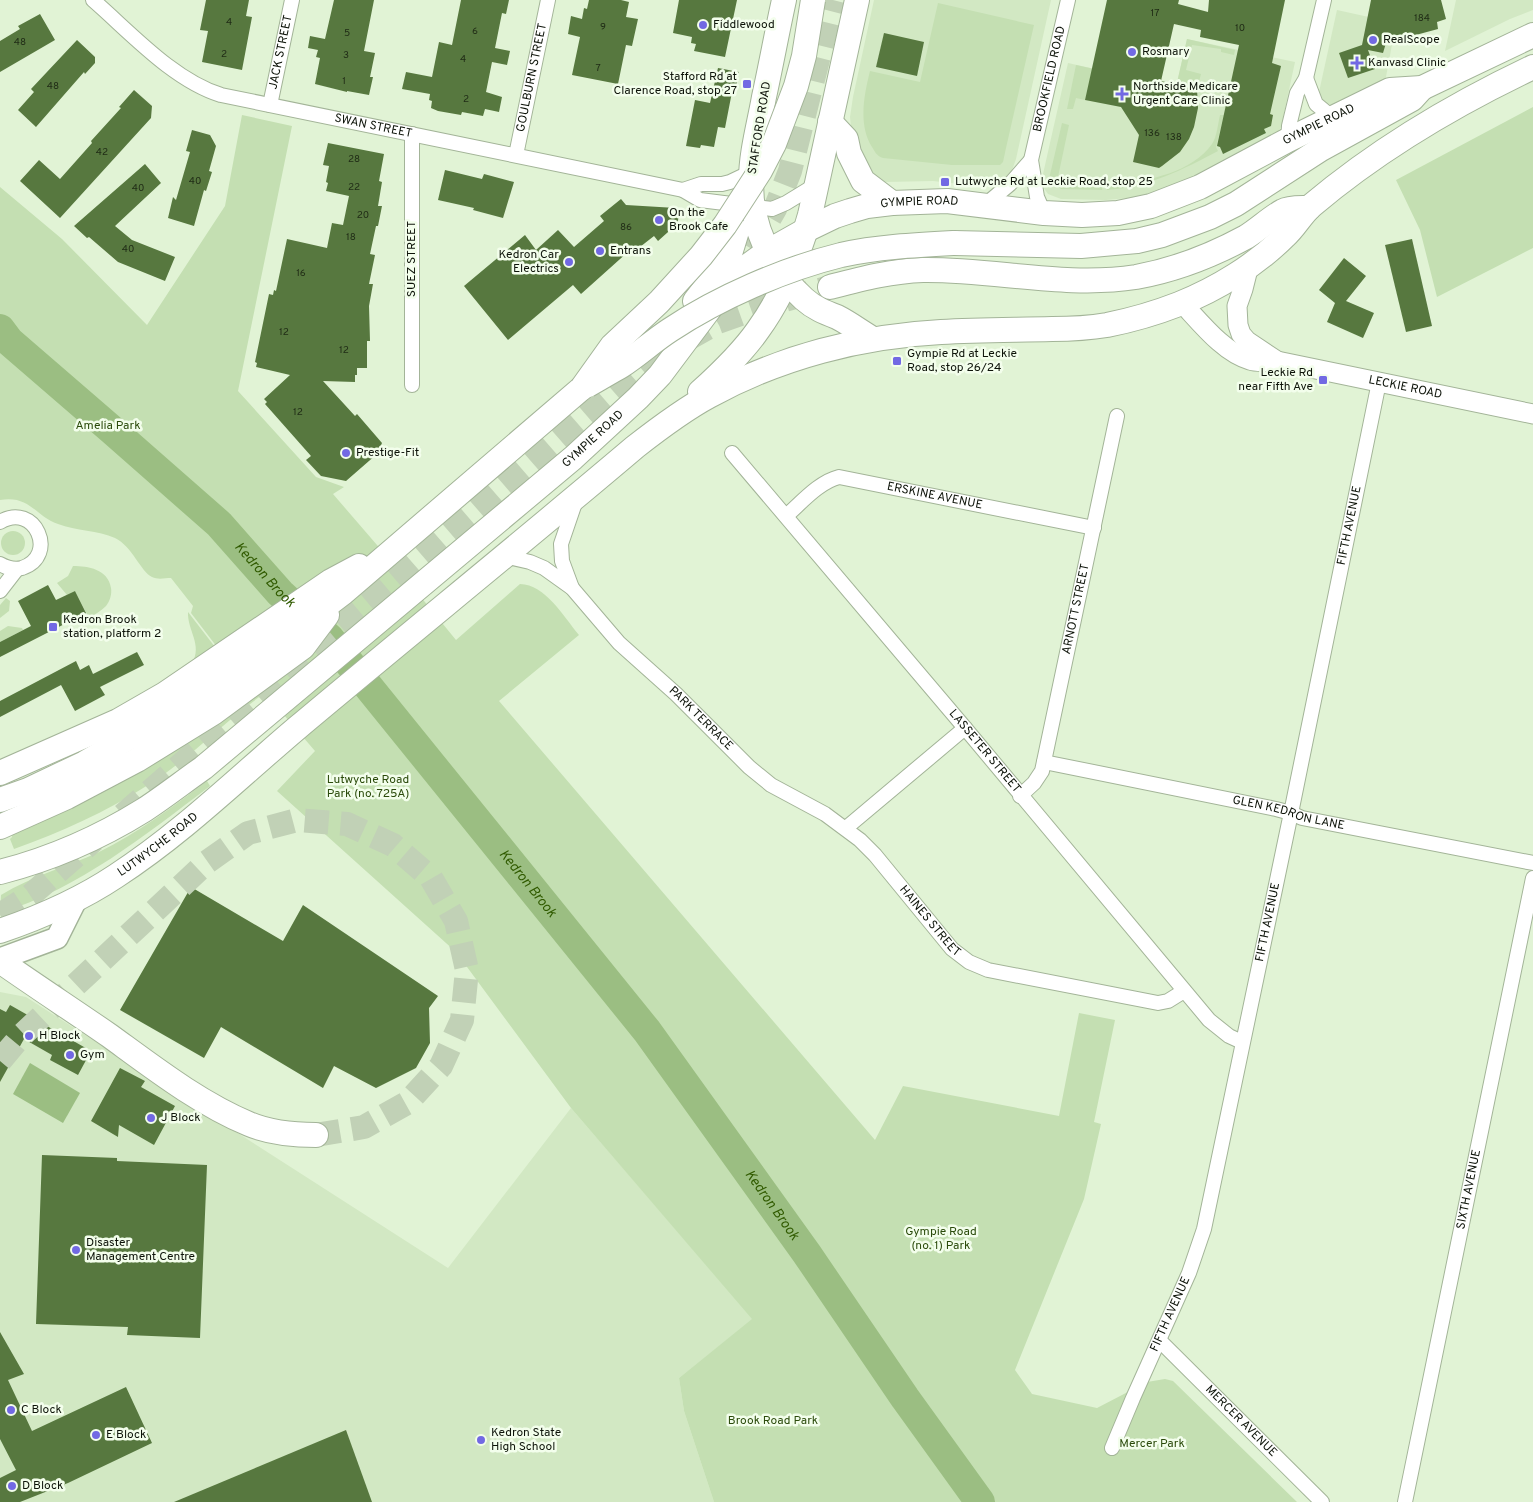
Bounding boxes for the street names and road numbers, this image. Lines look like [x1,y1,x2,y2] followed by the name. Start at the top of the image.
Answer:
[266,14,297,91] street label: JACK STREET
[513,22,551,133] street label: GOULBURN STREET
[1030,24,1070,134] street label: BROOKFIELD ROAD
[745,80,775,176] street label: STAFFORD ROAD
[1280,100,1357,149] street label: GYMPIE ROAD
[333,111,413,142] street label: SWAN STREET
[879,193,959,212] street label: GYMPIE ROAD
[404,221,420,297] street label: SUEZ STREET
[1367,372,1444,403] street label: LECKIE ROAD
[559,407,627,472] street label: GYMPIE ROAD
[885,479,984,514] street label: ERSKINE AVENUE
[1334,485,1366,567] street label: FIFTH AVENUE
[1059,562,1094,656] street label: ARNOTT STREET
[665,683,736,754] street label: PARK TERRACE
[945,706,1024,797] street label: LASSETER STREET
[1231,792,1346,834] street label: GLEN KEDRON LANE
[115,809,202,881] street label: LUTWYCHE ROAD
[1252,881,1284,963] street label: FIFTH AVENUE
[895,882,964,961] street label: HAINES STREET
[1453,1148,1485,1231] street label: SIXTH AVENUE
[1147,1274,1194,1354] street label: FIFTH AVENUE
[1201,1382,1280,1461] street label: MERCER AVENUE

